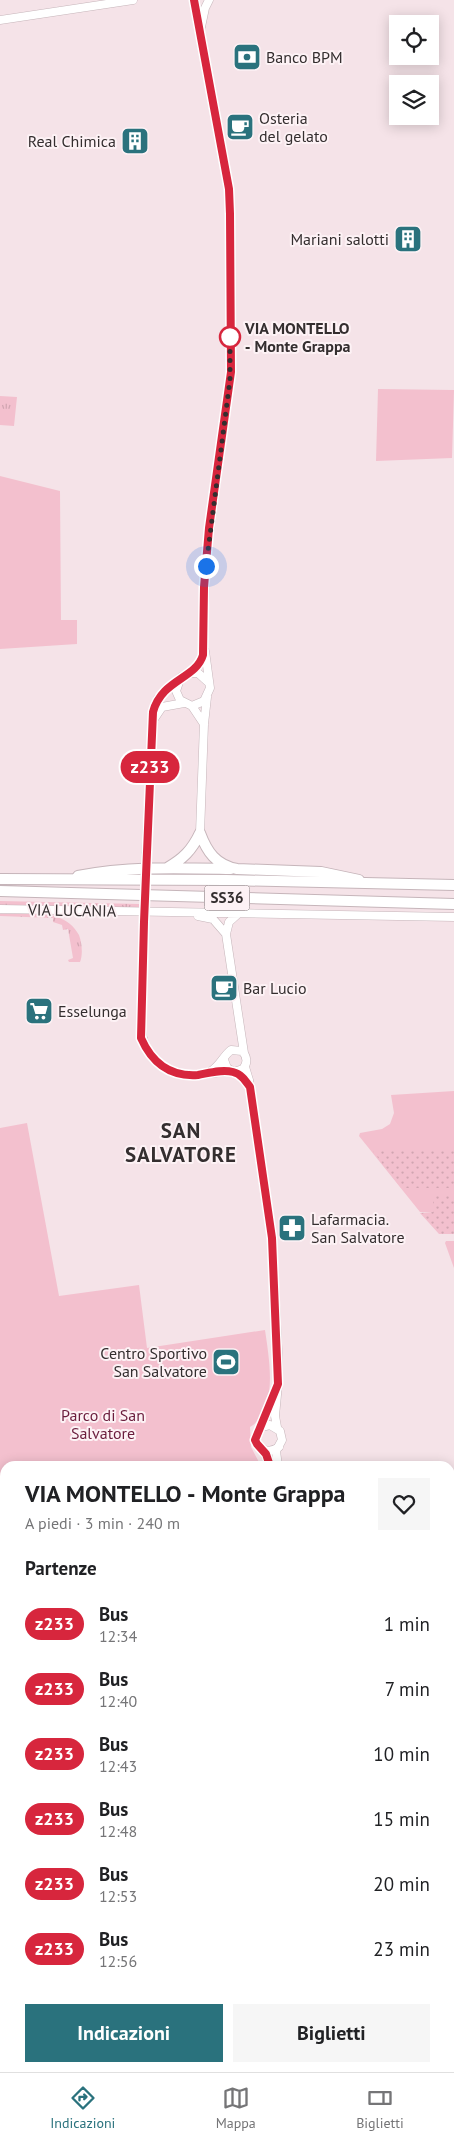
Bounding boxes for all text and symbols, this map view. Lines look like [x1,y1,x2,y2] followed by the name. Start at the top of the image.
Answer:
[389,15,439,125] map controls
[389,15,439,65] button: locate
[232,42,262,72] bank icon: Banco BPM
[266,47,343,67] place label: Banco BPM
[389,75,439,125] button: layers
[259,108,328,146] place label: Osteria del gelato
[225,112,255,142] cafe icon: Osteria del gelato
[120,126,150,156] building icon: Real Chimica
[28,131,116,151] place label: Real Chimica
[393,224,423,254] building icon: Mariani salotti
[290,229,389,249] place label: Mariani salotti
[244,318,351,356] place label: VIA MONTELLO ‐ Monte Grappa
[219,326,241,348] marker: VIA MONTELLO ‐ Monte Grappa
[194,554,219,579] your location
[115,751,185,783] line badge: z233
[131,755,169,778] text: z233
[204,886,250,910] road number: SS36
[27,899,117,921] street label: VIA LUCANIA
[209,973,239,1003] cafe icon: Bar Lucio
[243,978,307,998] place label: Bar Lucio
[24,996,54,1026] supermarket icon: Esselunga
[58,1001,127,1021] place label: Esselunga
[125,1117,237,1168] district label: SAN SALVATORE
[311,1209,405,1247] place label: Lafarmacia. San Salvatore
[277,1213,307,1243] pharmacy icon: Lafarmacia. San Salvatore
[100,1343,207,1381] place label: Centro Sportivo San Salvatore
[211,1347,241,1377] sports icon: Centro Sportivo San Salvatore
[61,1405,145,1443] park label: Parco di San Salvatore
[25,1478,346,1509] text: VIA MONTELLO ‐ Monte Grappa
[378,1478,430,1530] button: heart
[25,1513,180,1533] text: A piedi · 3 min · 240 m
[25,1556,97,1580] text: Partenze
[99,1602,128,1626] text: Bus
[35,1612,74,1635] text: z233
[384,1612,430,1636] text: 1 min
[99,1626,137,1646] text: 12:34
[99,1667,128,1691] text: Bus
[35,1677,74,1700] text: z233
[385,1677,430,1701] text: 7 min
[99,1691,137,1711] text: 12:40
[99,1732,128,1756] text: Bus
[35,1742,74,1765] text: z233
[373,1742,430,1766] text: 10 min
[99,1756,137,1776] text: 12:43
[99,1797,128,1821] text: Bus
[35,1807,74,1830] text: z233
[373,1807,430,1831] text: 15 min
[99,1821,137,1841] text: 12:48
[99,1862,128,1886] text: Bus
[35,1872,74,1895] text: z233
[373,1872,430,1896] text: 20 min
[99,1886,137,1906] text: 12:53
[99,1927,128,1951] text: Bus
[35,1937,74,1960] text: z233
[373,1937,430,1961] text: 23 min
[99,1951,137,1971] text: 12:56
[25,2004,223,2062] button: Indicazioni
[233,2004,430,2062] button: Biglietti
[50,2084,115,2132] tab: Indicazioni
[216,2084,256,2132] tab: Mappa
[356,2084,404,2132] tab: Biglietti

